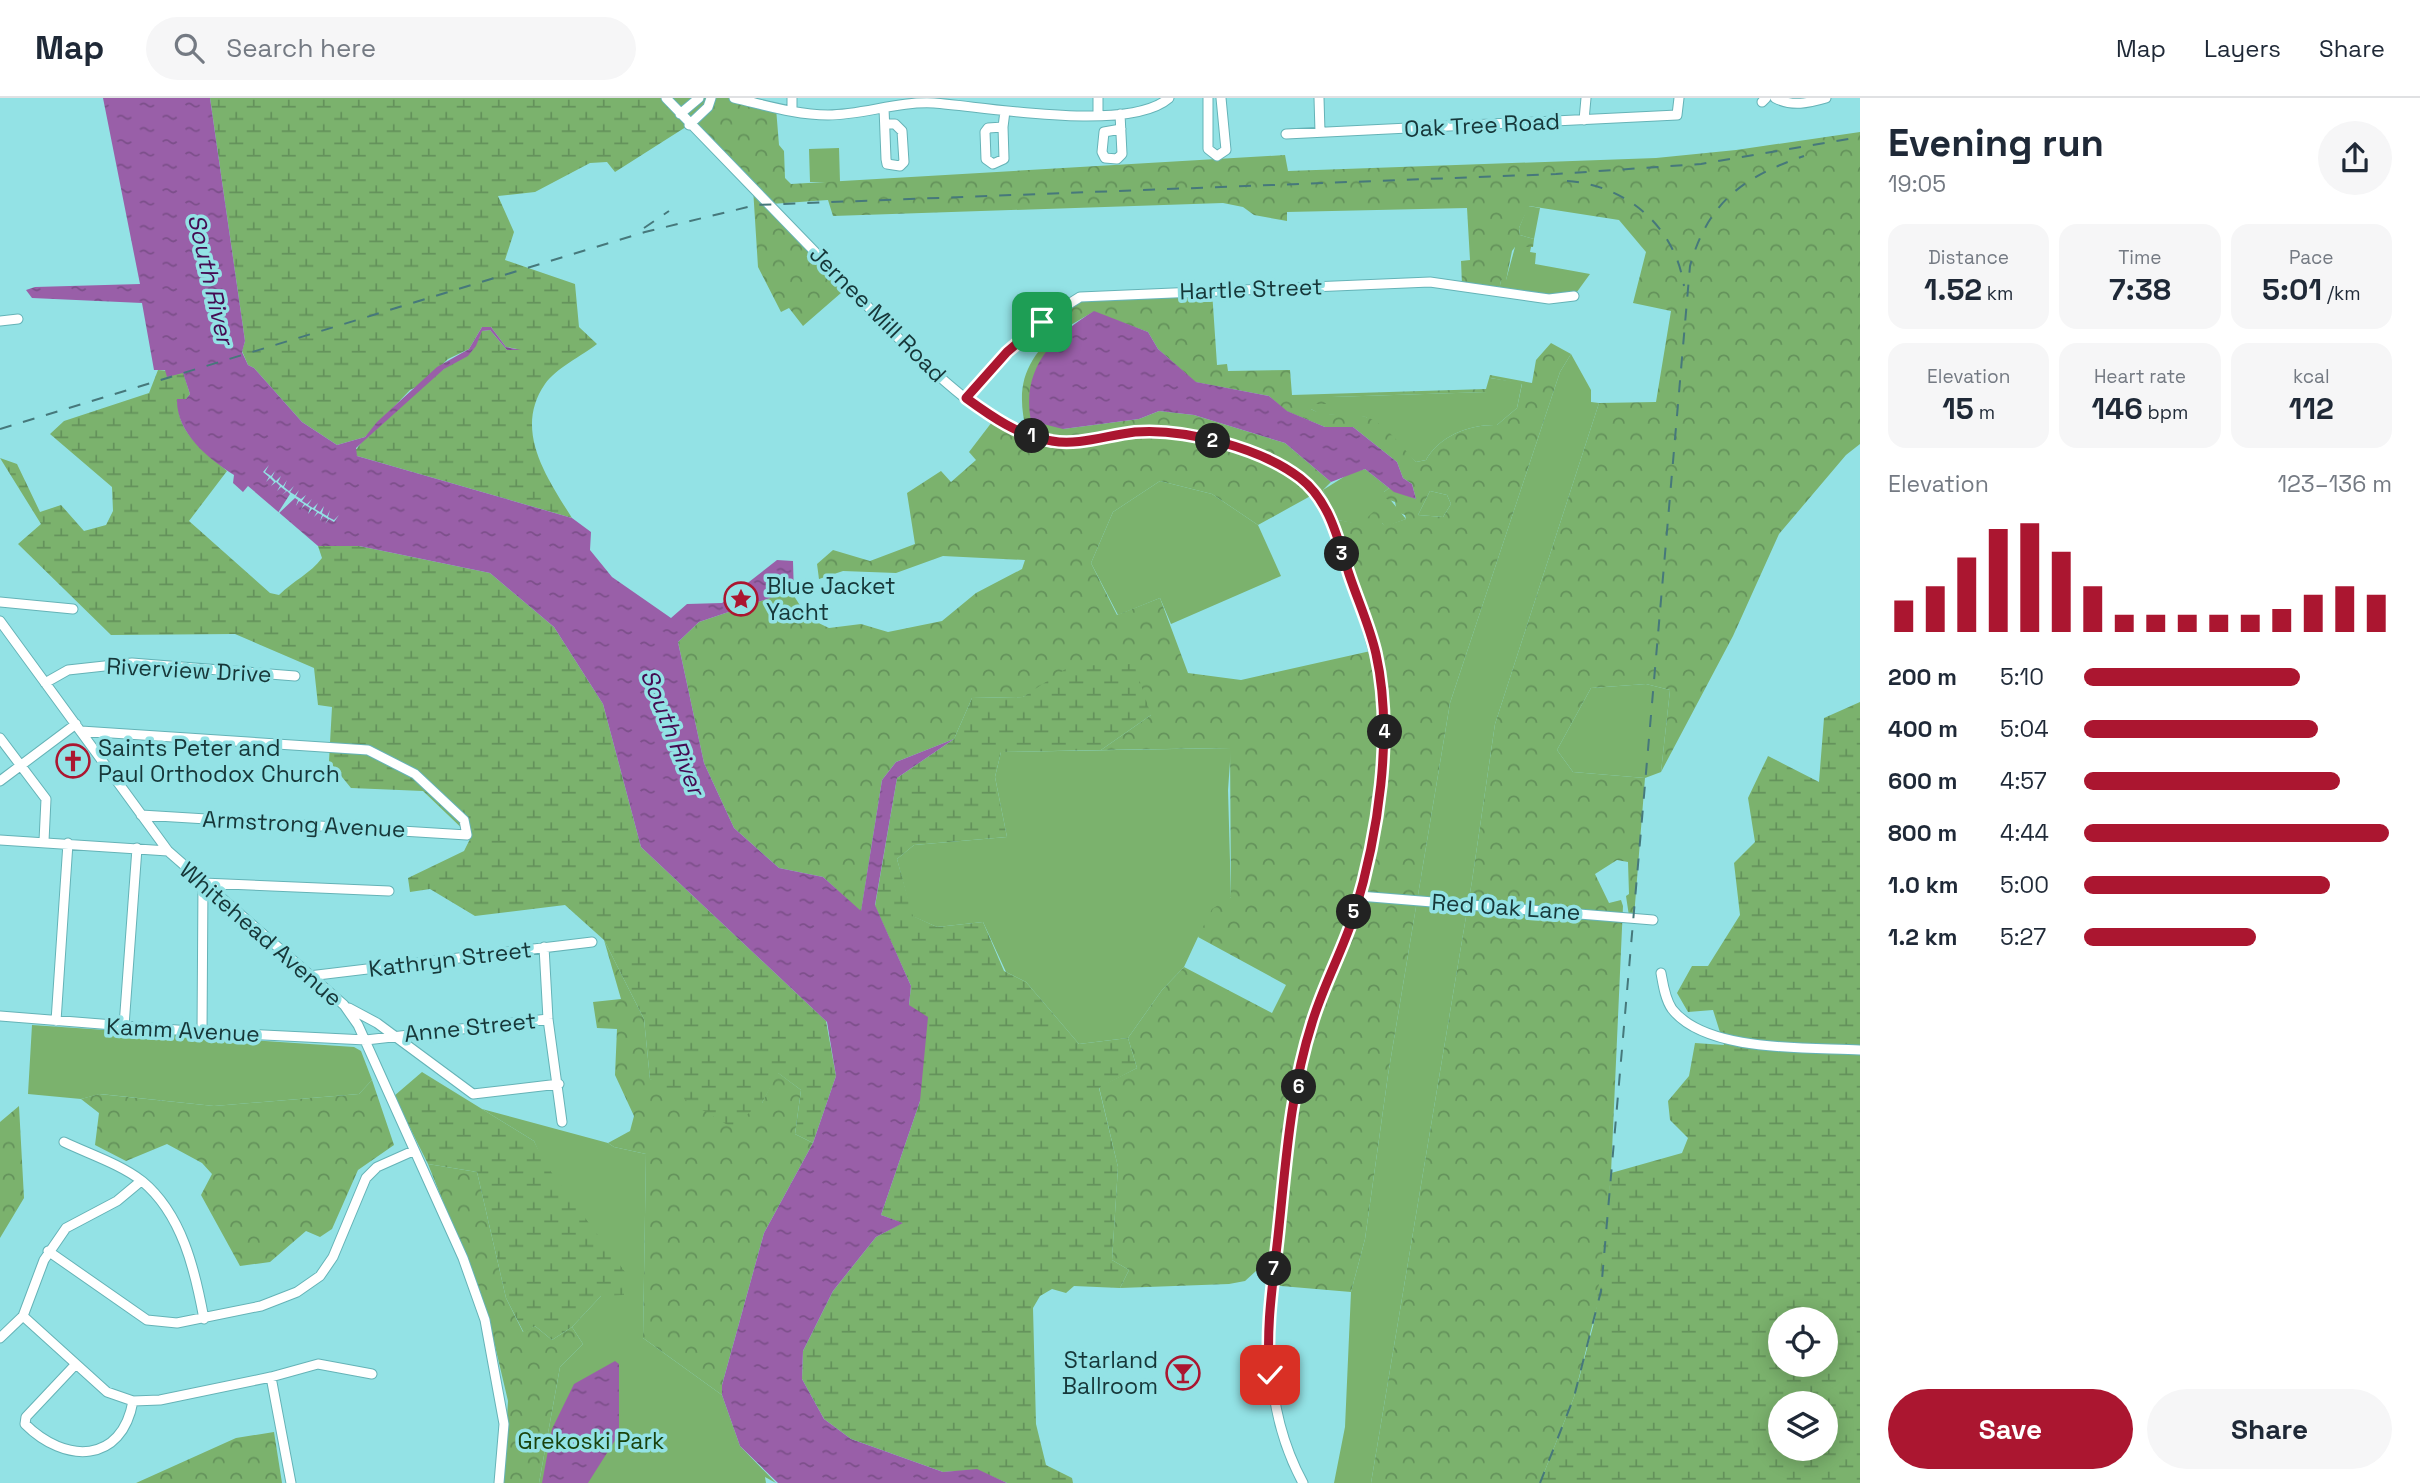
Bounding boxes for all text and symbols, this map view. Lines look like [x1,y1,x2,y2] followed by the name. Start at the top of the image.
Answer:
[146,17,636,80] search box
[35,27,104,69] text: Map
[170,29,208,67] icon: search
[226,31,376,65] text: Search here
[2116,33,2166,64] text: Map
[2204,33,2281,64] text: Layers
[2319,33,2385,64] text: Share
[1403,106,1561,144] street label: Oak Tree Road
[1888,119,2104,167] text: Evening run
[2318,121,2392,195] button: share
[1888,169,1946,199] text: 19:05
[181,211,242,350] water label: South River
[803,239,953,389] street label: Jernee Mill Road
[1928,245,2009,270] text: Distance
[2118,245,2162,270] text: Time
[2289,245,2334,270] text: Pace
[1924,270,1982,309] text: 1.52
[2109,270,2171,309] text: 7:38
[2262,270,2322,309] text: 5:01
[1179,272,1323,306] street label: Hartle Street
[1982,281,2013,306] text: km
[2322,281,2361,306] text: /km
[1012,292,1072,352] pin
[1023,303,1061,341] icon: arrive
[1927,364,2010,389] text: Elevation
[2094,364,2186,389] text: Heart rate
[2293,364,2330,389] text: kcal
[1942,389,1974,428] text: 15
[2092,389,2143,428] text: 146
[2289,389,2334,428] text: 112
[1974,400,1995,425] text: m
[2143,400,2188,425] text: bpm
[1014,418,1050,454] pin: 1
[1027,423,1036,448] text: 1
[1196,424,1230,458] pin: 2
[1207,428,1218,453] text: 2
[1888,469,1989,499] text: Elevation
[2277,469,2392,499] text: 123–136 m
[1324,536,1360,572] pin: 3
[1336,541,1347,566] text: 3
[766,571,896,627] place label: Blue Jacket Yacht
[722,580,760,618] place icon: Blue Jacket Yacht
[106,651,272,689] street label: Riverview Drive
[1888,662,1957,692] text: 200 m
[2000,662,2044,692] text: 5:10
[634,665,713,802] water label: South River
[1368,714,1402,750] pin: 4
[1888,714,1958,744] text: 400 m
[2000,714,2049,744] text: 5:04
[1378,719,1391,744] text: 4
[98,733,340,789] place label: Saints Peter and Paul Orthodox Church
[54,742,92,780] church icon: Saints Peter and Paul Orthodox Church
[1888,766,1958,796] text: 600 m
[2000,766,2047,796] text: 4:57
[202,804,406,844] street label: Armstrong Avenue
[1888,818,1957,848] text: 800 m
[2000,818,2049,848] text: 4:44
[173,855,349,1013] street label: Whitehead Avenue
[1888,870,1958,900] text: 1.0 km
[2000,870,2049,900] text: 5:00
[1431,887,1581,927] street label: Red Oak Lane
[1336,894,1372,930] pin: 5
[1348,899,1359,924] text: 5
[1888,922,1957,952] text: 1.2 km
[2000,922,2046,952] text: 5:27
[367,934,533,984] street label: Kathryn Street
[403,1005,537,1049] street label: Anne Street
[105,1011,261,1049] street label: Kamm Avenue
[1282,1070,1316,1104] pin: 6
[1293,1074,1304,1099] text: 6
[1256,1252,1292,1286] pin: 7
[1268,1256,1279,1281] text: 7
[1768,1307,1838,1461] map controls
[1768,1307,1838,1377] button: locate
[1062,1345,1158,1401] place label: Starland Ballroom
[1240,1345,1300,1405] pin
[1164,1354,1202,1392] bar icon: Starland Ballroom
[1251,1356,1289,1394] icon: check
[1888,1389,2133,1469] button: Save
[2147,1389,2392,1469] button: Share
[1768,1391,1838,1461] button: layers
[518,1426,664,1456] park label: Grekoski Park

